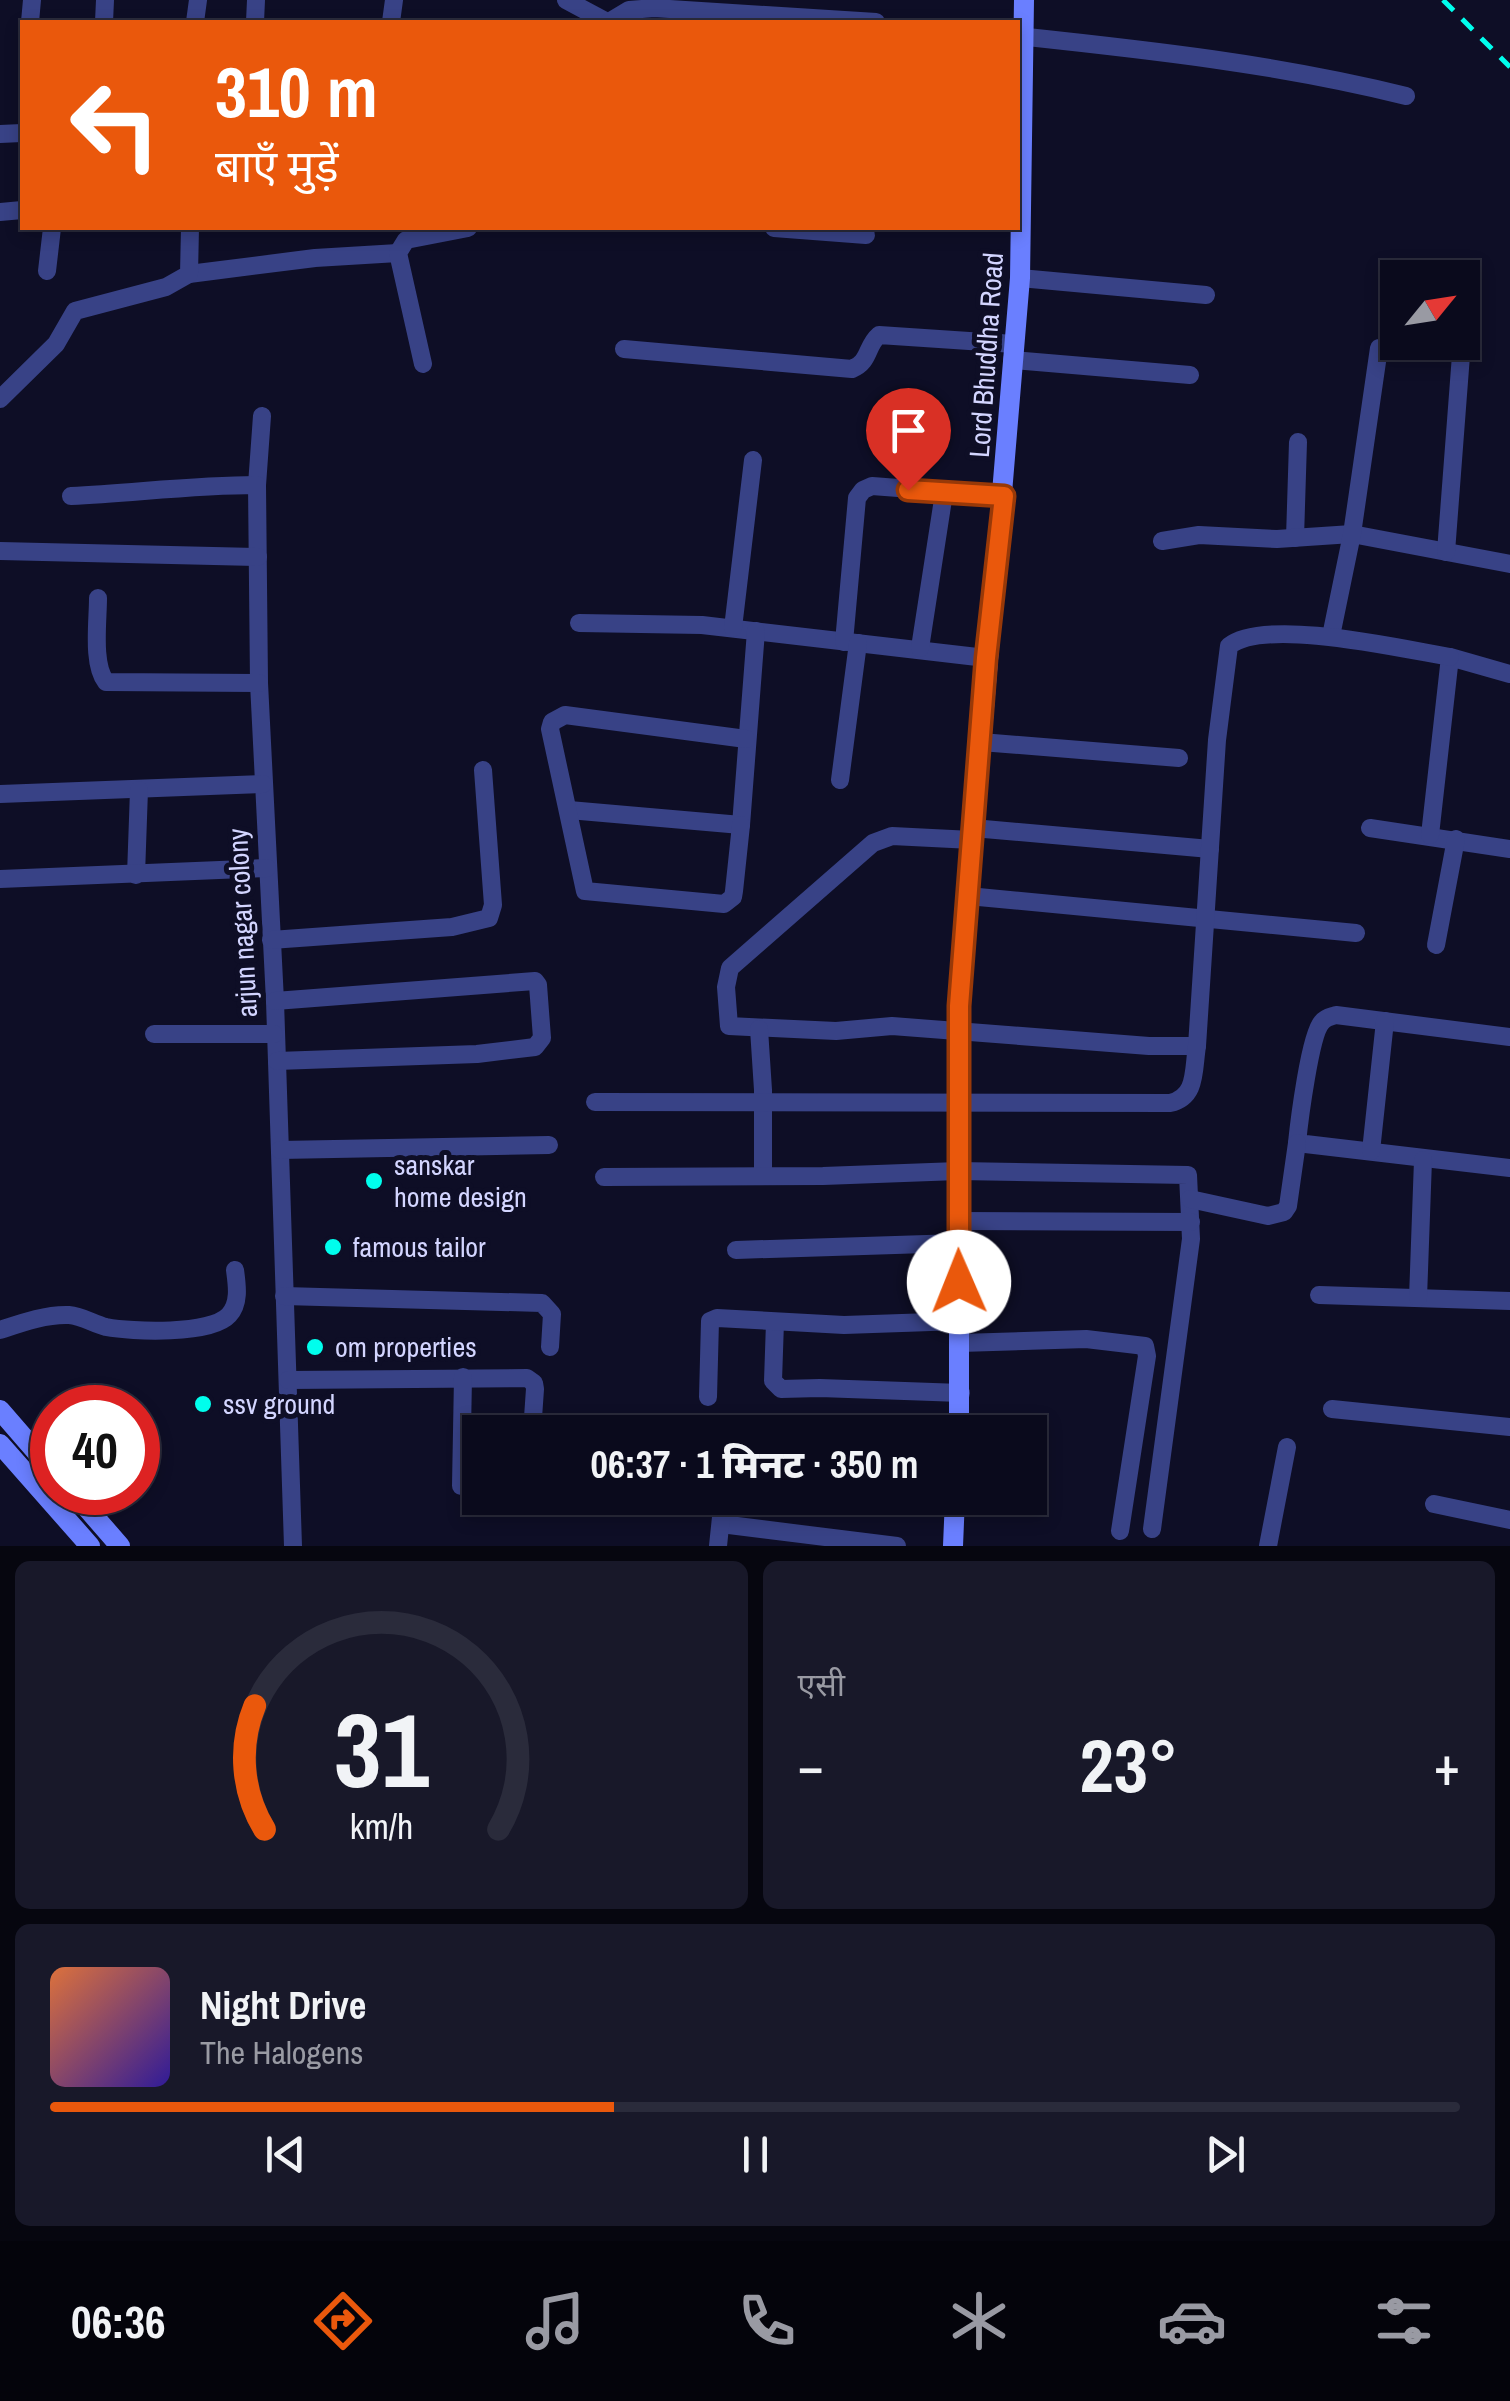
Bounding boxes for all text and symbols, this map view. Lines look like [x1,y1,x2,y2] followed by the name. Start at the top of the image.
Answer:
[215,45,378,139] text: 310 m
[50,60,180,190] icon: left
[215,135,338,196] text: बाएँ मुड़ें
[960,251,1012,459] street label: Lord Bhuddha Road
[1380,260,1480,360] north arrow
[1380,260,1480,360] map controls
[866,388,951,491] pin
[881,403,936,458] icon: arrive
[218,827,266,1018] street label: arjun nagar colony
[394,1146,527,1216] place label: sanskar home design
[363,1170,385,1192] marker: sanskar home design
[353,1228,486,1266] place label: famous tailor
[907,1230,1011,1334] position arrow
[322,1236,344,1258] marker: famous tailor
[335,1328,477,1366] place label: om properties
[304,1336,326,1358] marker: om properties
[30,1385,160,1515] speed limit sign: 40
[223,1385,335,1423] place label: ssv ground
[192,1393,214,1415] marker: ssv ground
[591,1439,918,1490] text: 06:37 · 1 मिनट · 350 m
[798,1663,845,1706] text: एसी
[334,1679,429,1819] text: 31
[1080,1714,1178,1815] text: 23°
[798,1728,824,1802] text: −
[1434,1728,1460,1802] text: +
[349,1802,413,1850] text: km/h
[200,1980,366,2031] text: Night Drive
[200,2031,363,2074] text: The Halogens
[258,2127,313,2182] icon: previous
[728,2127,783,2182] icon: pause
[1198,2127,1253,2182] icon: next
[308,2286,378,2356] icon: directions
[520,2286,590,2356] icon: music
[732,2286,802,2356] icon: phone
[944,2286,1014,2356] icon: climate
[1157,2286,1227,2356] icon: car
[1369,2286,1439,2356] icon: filters
[71,2291,165,2352] text: 06:36

